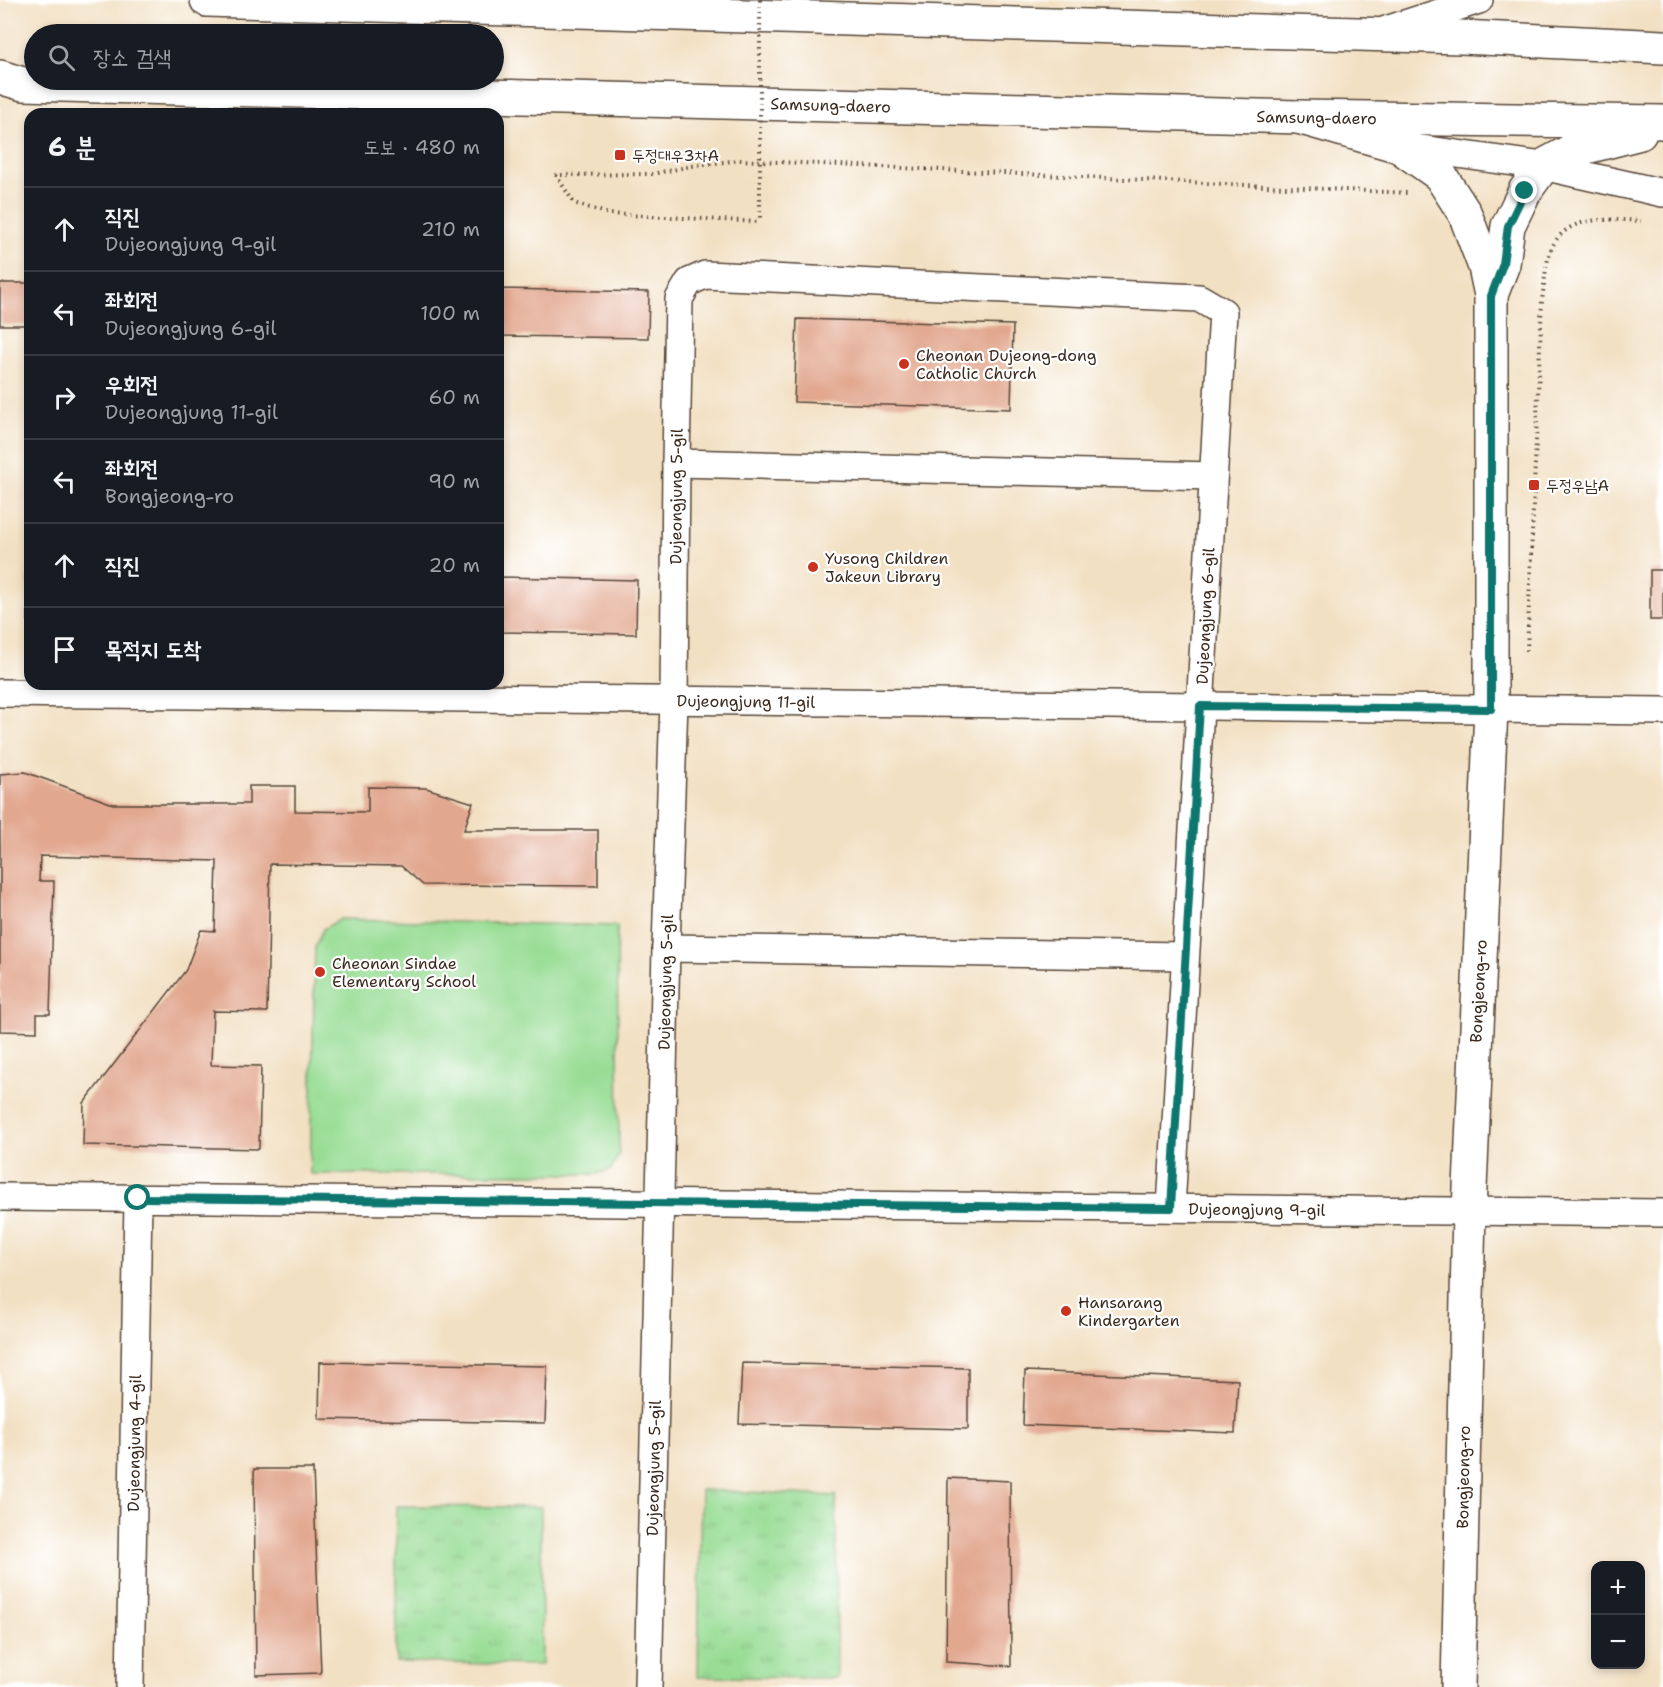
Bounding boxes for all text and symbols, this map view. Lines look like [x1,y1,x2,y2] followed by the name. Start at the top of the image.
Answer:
[24,24,504,90] search box
[45,41,78,74] icon: search
[93,43,171,72] text: 장소 검색
[770,93,891,117] street label: Samsung-daero
[1256,106,1377,129] street label: Samsung-daero
[48,129,96,164] text: 6 분
[363,134,480,160] text: 도보 · 480 m
[632,145,719,166] place label: 두정대우3차A
[613,148,627,162] marker: 두정대우3차A
[1511,177,1537,203] route end
[105,202,140,231] text: 직진
[48,213,81,246] icon: ahead
[421,216,480,242] text: 210 m
[105,231,276,257] text: Dujeongjung 9-gil
[105,286,158,315] text: 좌회전
[48,297,81,330] icon: left
[420,300,480,326] text: 100 m
[105,315,276,341] text: Dujeongjung 6-gil
[916,345,1097,384] place label: Cheonan Dujeong-dong Catholic Church
[897,357,911,371] marker: Cheonan Dujeong-dong Catholic Church
[105,370,158,399] text: 우회전
[48,381,81,414] icon: right
[428,384,480,410] text: 60 m
[105,399,278,425] text: Dujeongjung 11-gil
[665,428,688,564] street label: Dujeongjung 5-gil
[105,454,158,483] text: 좌회전
[48,465,81,498] icon: left
[428,468,480,494] text: 90 m
[1546,475,1609,496] place label: 두정우남A
[1527,478,1541,492] marker: 두정우남A
[105,483,234,509] text: Bongjeong-ro
[1191,547,1220,685] street label: Dujeongjung 6-gil
[825,548,949,587] place label: Yusong Children Jakeun Library
[48,549,81,582] icon: ahead
[105,551,140,580] text: 직진
[429,552,480,578] text: 20 m
[806,560,820,574] marker: Yusong Children Jakeun Library
[48,633,81,666] icon: arrive
[105,635,201,664] text: 목적지 도착
[677,690,816,713] street label: Dujeongjung 11-gil
[654,914,678,1050] street label: Dujeongjung 5-gil
[1465,939,1492,1043] street label: Bongjeong-ro
[332,953,476,992] place label: Cheonan Sindae Elementary School
[313,965,327,979] marker: Cheonan Sindae Elementary School
[124,1184,150,1210] route start
[1188,1198,1326,1221] street label: Dujeongjung 9-gil
[1078,1292,1180,1331] place label: Hansarang Kindergarten
[1059,1304,1073,1318] marker: Hansarang Kindergarten
[123,1374,146,1512] street label: Dujeongjung 4-gil
[642,1400,666,1536] street label: Dujeongjung 5-gil
[1452,1425,1475,1529] street label: Bongjeong-ro
[1591,1561,1645,1669] map controls
[1591,1561,1645,1615] button: +
[1591,1615,1645,1669] button: −

